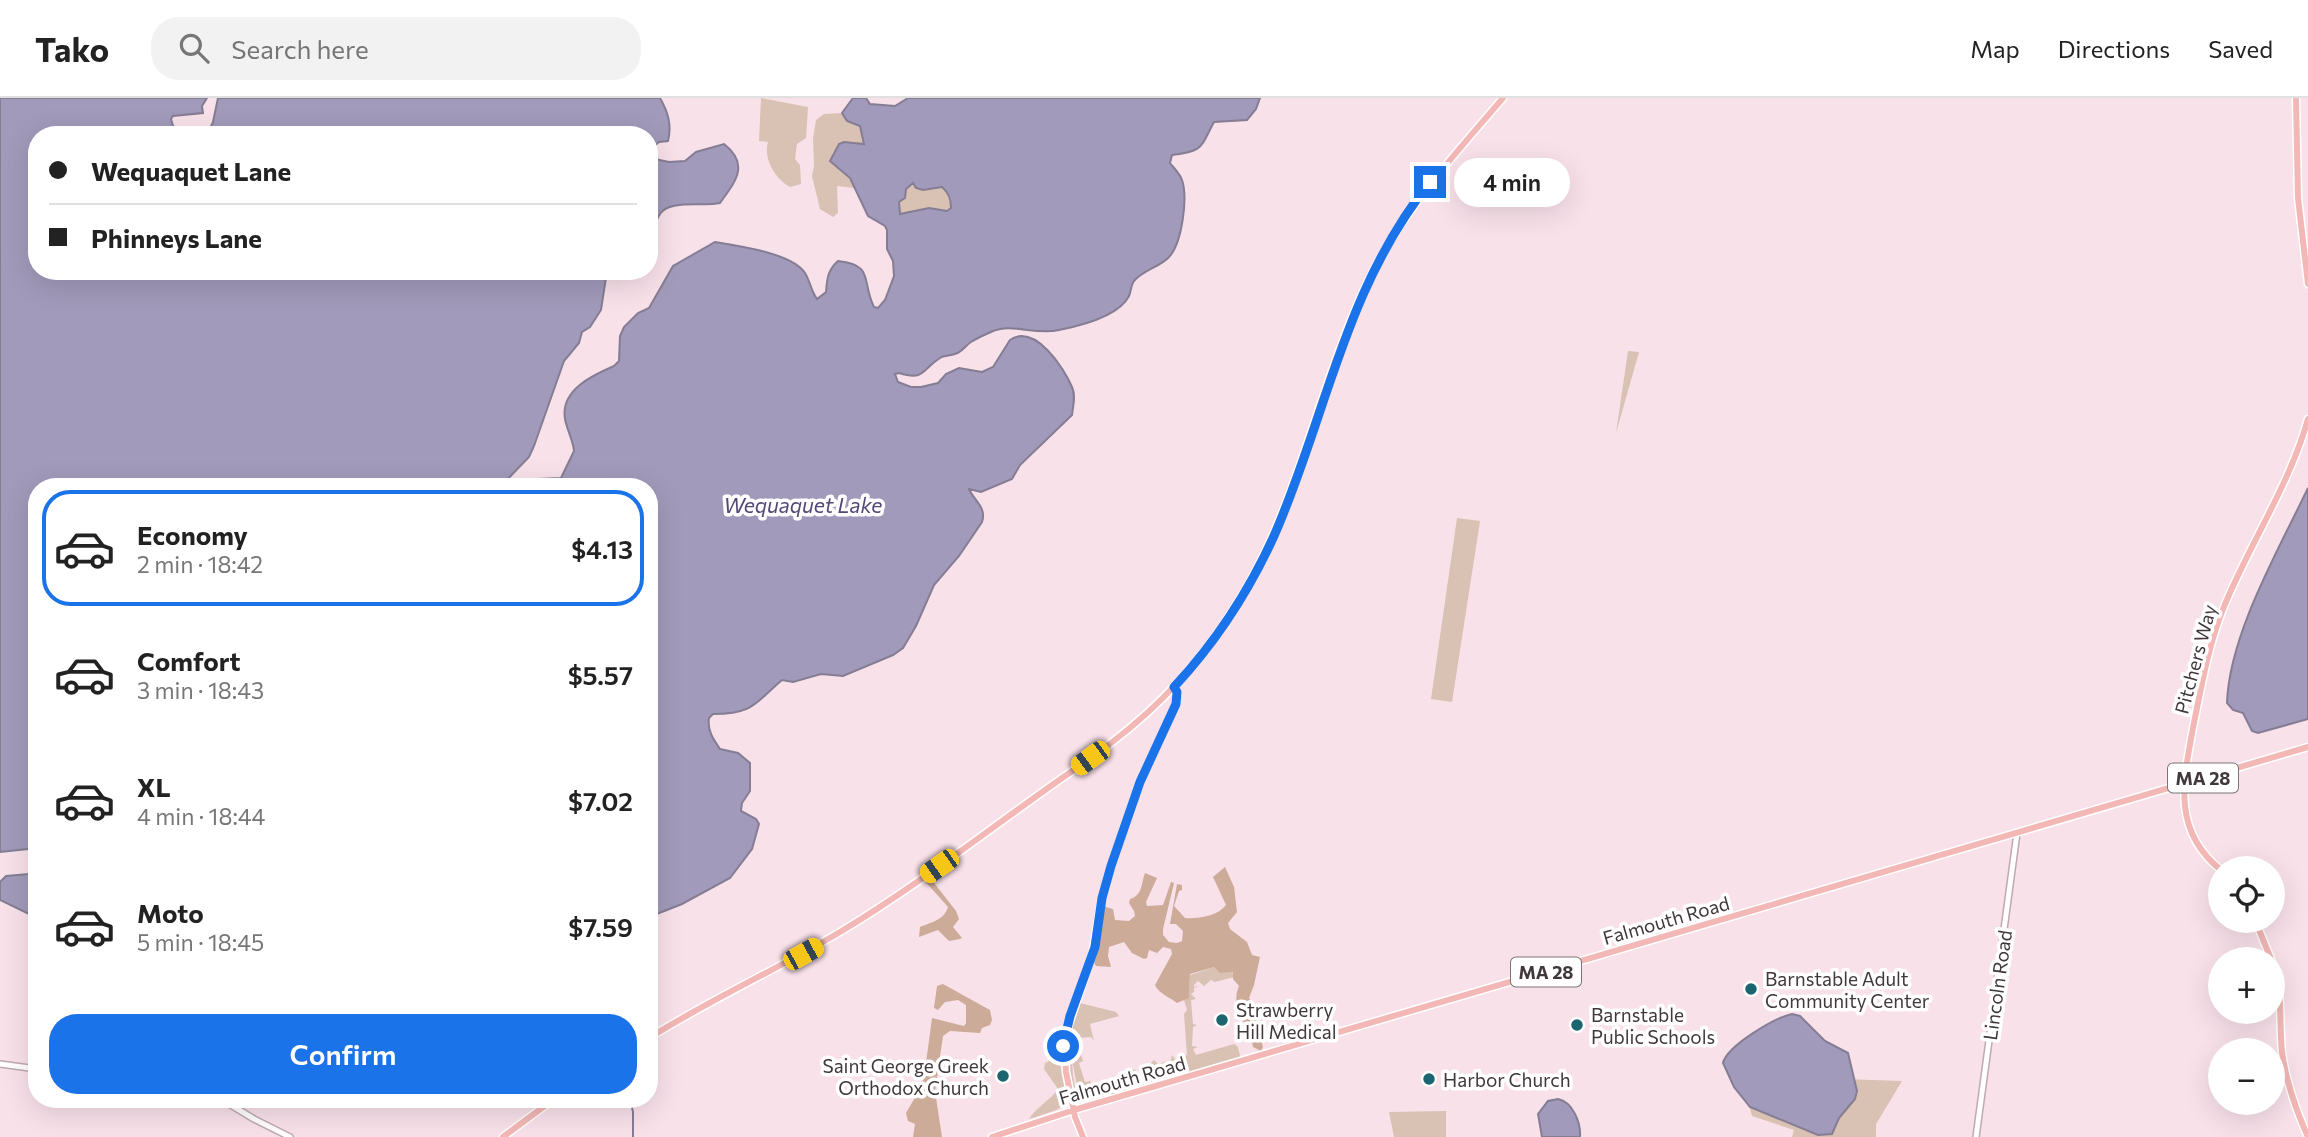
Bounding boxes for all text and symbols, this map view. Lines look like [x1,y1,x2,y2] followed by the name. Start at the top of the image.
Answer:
[151,17,641,80] search box
[35,28,109,69] text: Tako
[175,29,213,67] icon: search
[231,33,369,64] text: Search here
[1970,34,2020,63] text: Map
[2058,34,2170,63] text: Directions
[2208,34,2273,63] text: Saved
[91,155,291,186] text: Wequaquet Lane
[1454,158,1570,206] callout: 4 min
[1414,166,1446,198] route end
[1483,168,1541,196] text: 4 min
[91,222,262,253] text: Phinneys Lane
[724,492,882,517] water label: Wequaquet Lake
[53,517,116,580] icon: car
[137,519,248,550] text: Economy
[571,533,633,564] text: $4.13
[137,550,263,578] text: 2 min · 18:42
[2169,602,2221,716] street label: Pitchers Way
[53,643,116,706] icon: car
[137,645,240,676] text: Comfort
[568,659,633,690] text: $5.57
[137,676,264,704] text: 3 min · 18:43
[1067,737,1114,779] car
[2168,764,2238,792] road number: MA 28
[53,769,116,832] icon: car
[137,771,171,802] text: XL
[568,785,633,816] text: $7.02
[137,802,265,830] text: 4 min · 18:44
[916,845,963,887] car
[2208,856,2285,1115] map controls
[2208,856,2285,933] button: locate
[1600,891,1732,949] street label: Falmouth Road
[53,895,116,958] icon: car
[137,897,204,928] text: Moto
[568,911,633,942] text: $7.59
[137,928,264,956] text: 5 min · 18:45
[1978,928,2016,1042] street label: Lincoln Road
[780,935,827,973] car
[2208,947,2285,1024] button: +
[1511,958,1581,986] road number: MA 28
[1765,967,1930,1012] place label: Barnstable Adult Community Center
[1743,981,1759,997] marker: Barnstable Adult Community Center
[1236,998,1337,1043] place label: Strawberry Hill Medical
[1591,1003,1715,1048] place label: Barnstable Public Schools
[1214,1012,1230,1028] marker: Strawberry Hill Medical
[49,1014,637,1094] button: Confirm
[1569,1017,1585,1033] marker: Barnstable Public Schools
[1047,1030,1079,1062] route start
[2208,1038,2285,1115] button: −
[1056,1051,1188,1109] street label: Falmouth Road
[823,1054,989,1099] place label: Saint George Greek Orthodox Church
[995,1068,1011,1084] marker: Saint George Greek Orthodox Church
[1443,1068,1571,1091] place label: Harbor Church
[1421,1071,1437,1087] marker: Harbor Church

